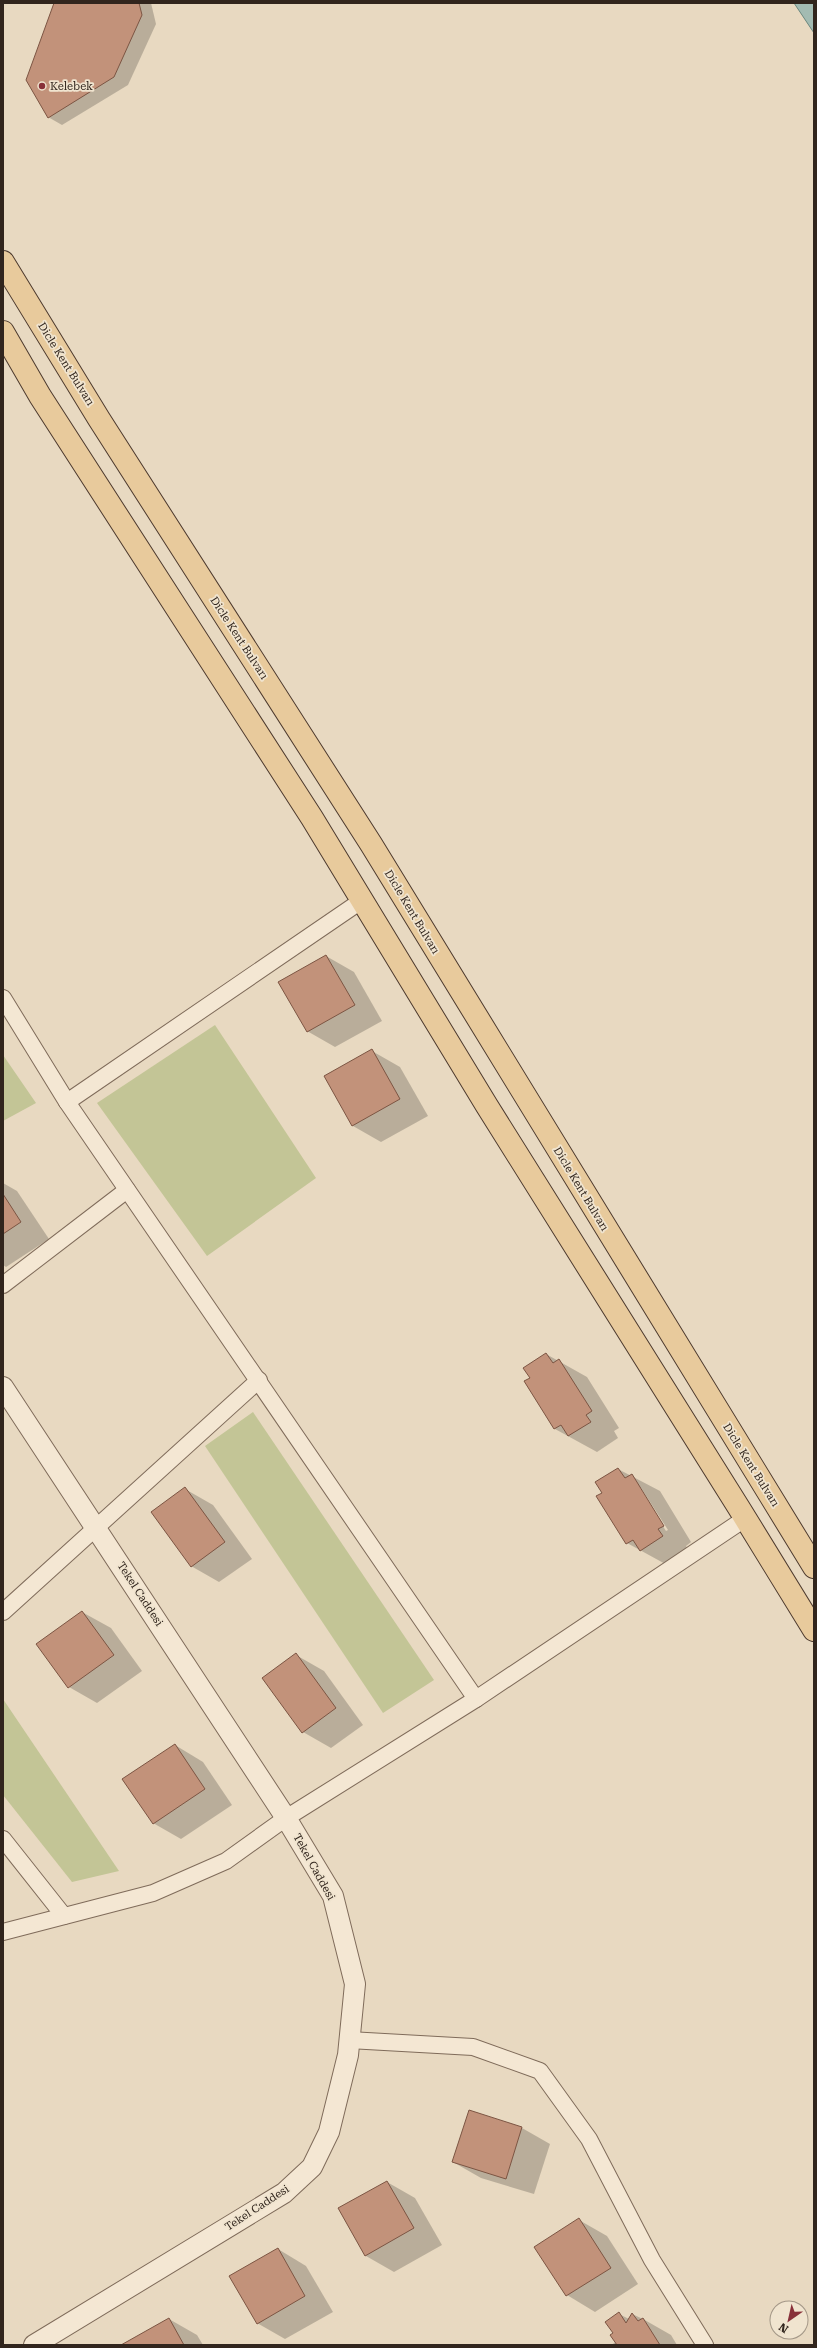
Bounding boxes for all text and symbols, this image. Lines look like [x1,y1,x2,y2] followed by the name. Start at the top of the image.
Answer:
[50,80,93,93] place label: Kelebek
[37,81,47,91] marker: Kelebek
[35,320,97,408] street label: Dicle Kent Bulvarı
[207,594,271,682] street label: Dicle Kent Bulvarı
[382,868,443,957] street label: Dicle Kent Bulvarı
[551,1145,612,1234] street label: Dicle Kent Bulvarı
[720,1421,782,1509] street label: Dicle Kent Bulvarı
[114,1559,166,1629] street label: Tekel Caddesi
[290,1832,338,1903] street label: Tekel Caddesi
[222,2182,292,2234] street label: Tekel Caddesi
[769,2300,809,2340] north arrow
[776,2320,791,2336] text: N

